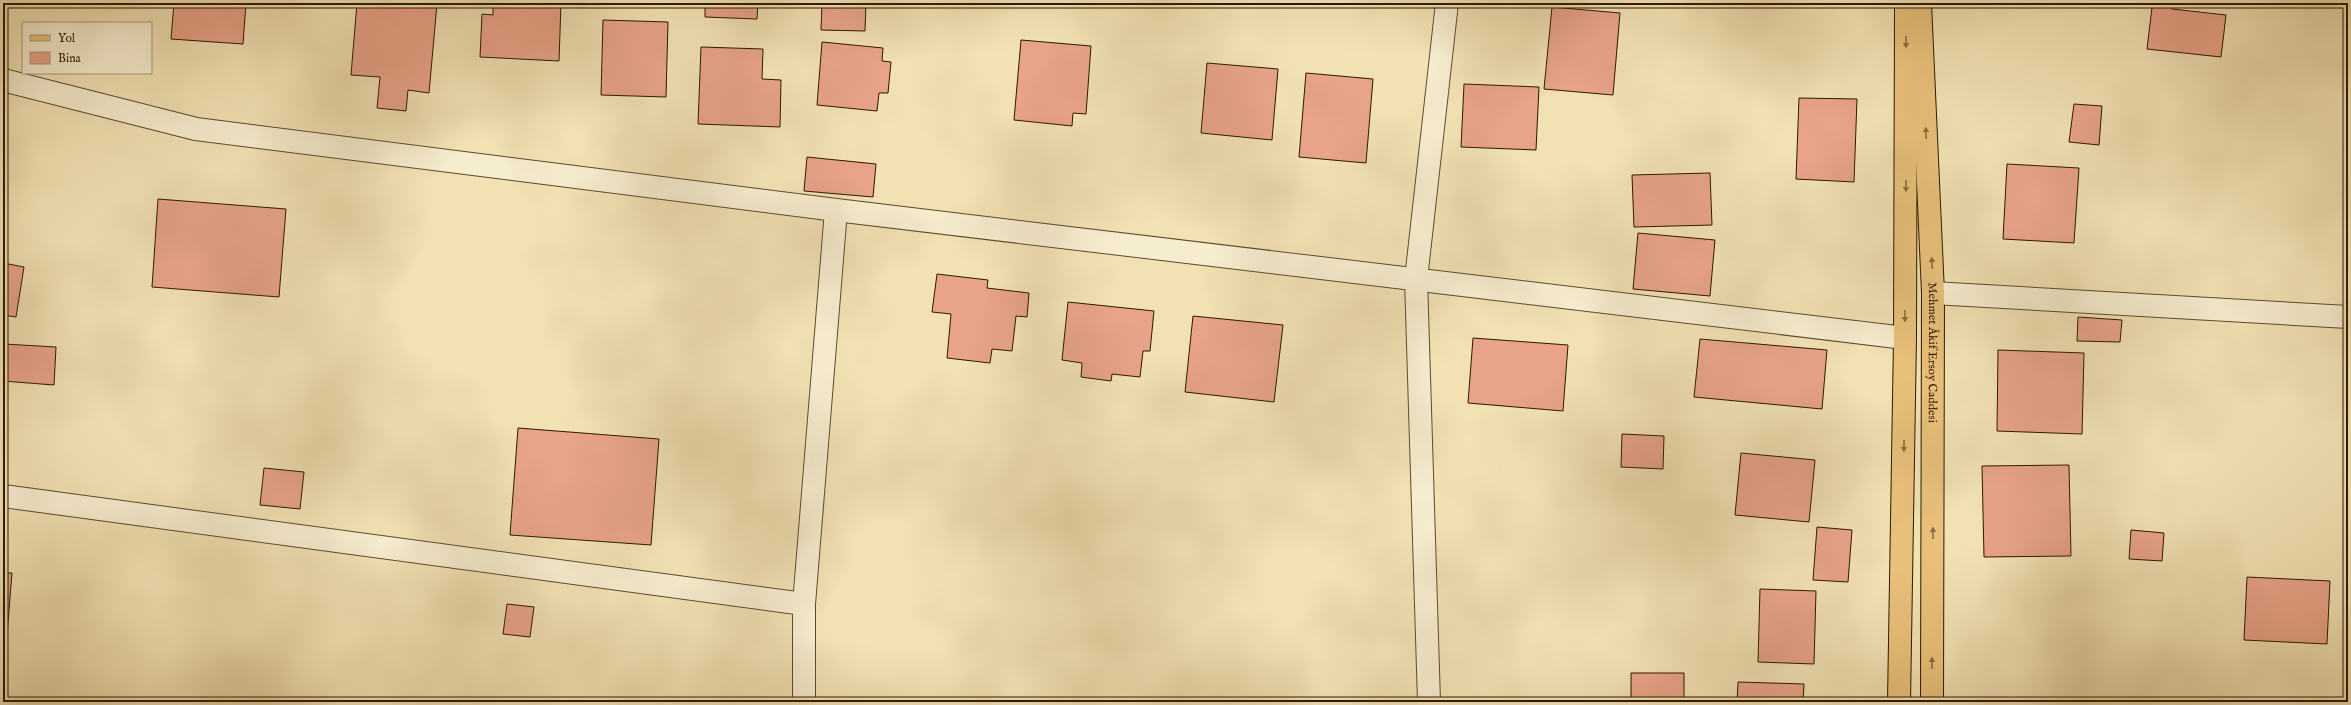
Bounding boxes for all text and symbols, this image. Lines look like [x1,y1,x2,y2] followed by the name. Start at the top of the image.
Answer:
[22,22,152,74] legend
[58,31,76,46] text: Yol
[1903,36,1909,49] one-way arrow
[58,51,82,66] text: Bina
[1923,126,1929,139] one-way arrow
[1903,180,1909,193] one-way arrow
[1929,256,1935,269] one-way arrow
[1925,282,1941,423] street label: Mehmet Âkif Ersoy Caddesi
[1902,310,1908,323] one-way arrow
[1900,440,1907,452] one-way arrow
[1930,526,1936,539] one-way arrow
[1929,656,1935,669] one-way arrow

